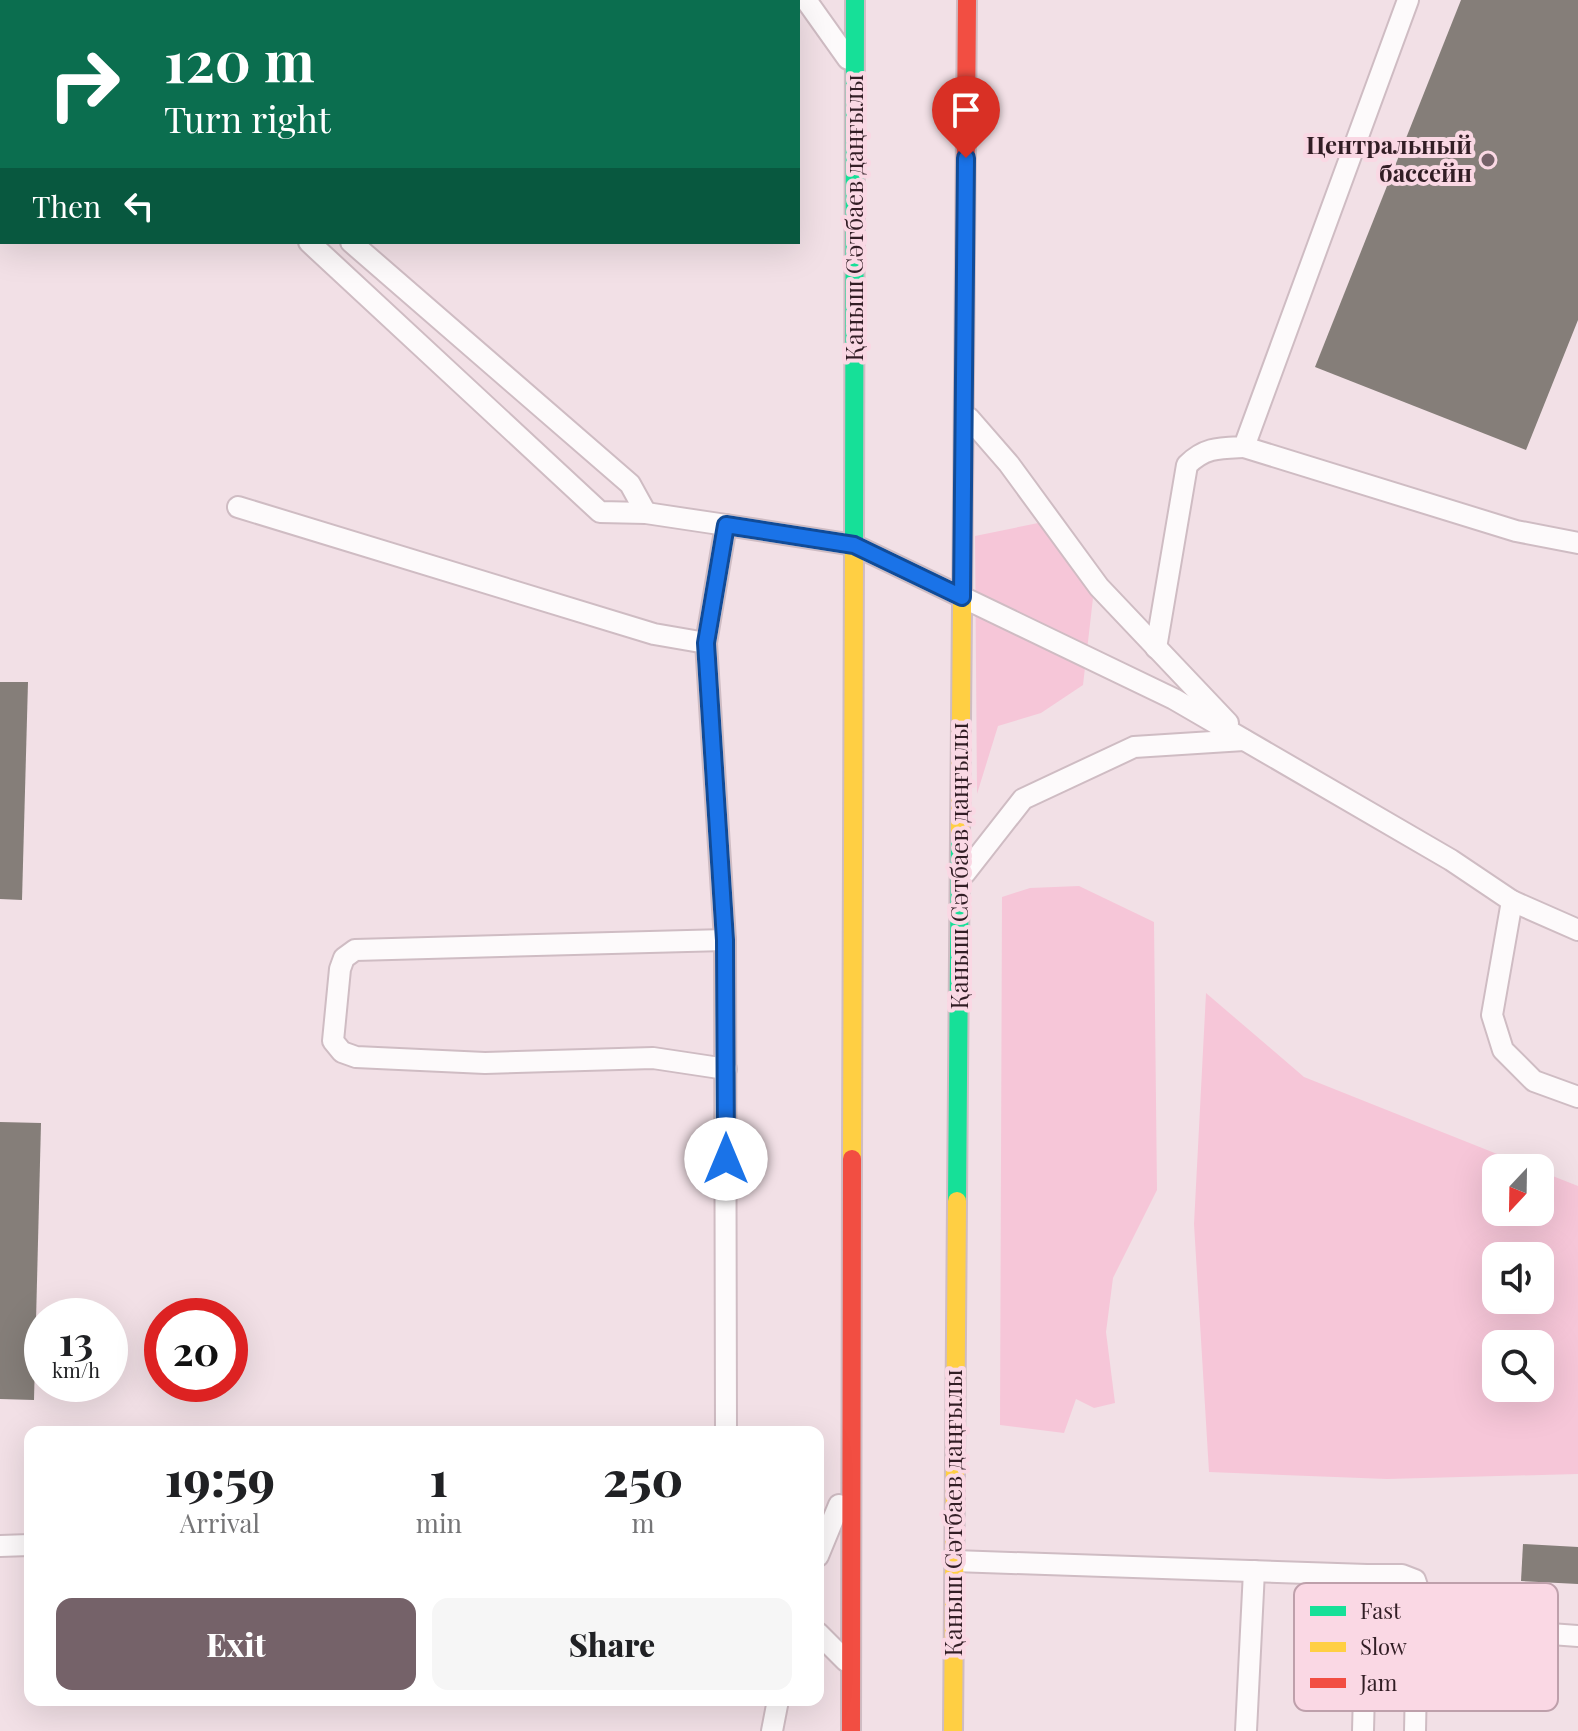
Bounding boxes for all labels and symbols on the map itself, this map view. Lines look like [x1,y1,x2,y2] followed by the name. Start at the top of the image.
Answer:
[837,74,869,362] street label: Қаныш Сәтбаев даңғылы
[932,76,1000,158] pin
[1306,128,1472,188] place label: Центральный бассейн
[1479,151,1497,169] marker: Центральный бассейн
[942,722,974,1010] street label: Қаныш Сәтбаев даңғылы
[684,1117,768,1201] position arrow
[1482,1154,1554,1226] north arrow
[144,1298,248,1402] speed limit sign: 20
[936,1369,968,1657] street label: Қаныш Сәтбаев даңғылы
[1294,1583,1558,1711] legend
[1360,1595,1402,1625] text: Fast
[1360,1631,1407,1661] text: Slow
[1359,1667,1398,1697] text: Jam

